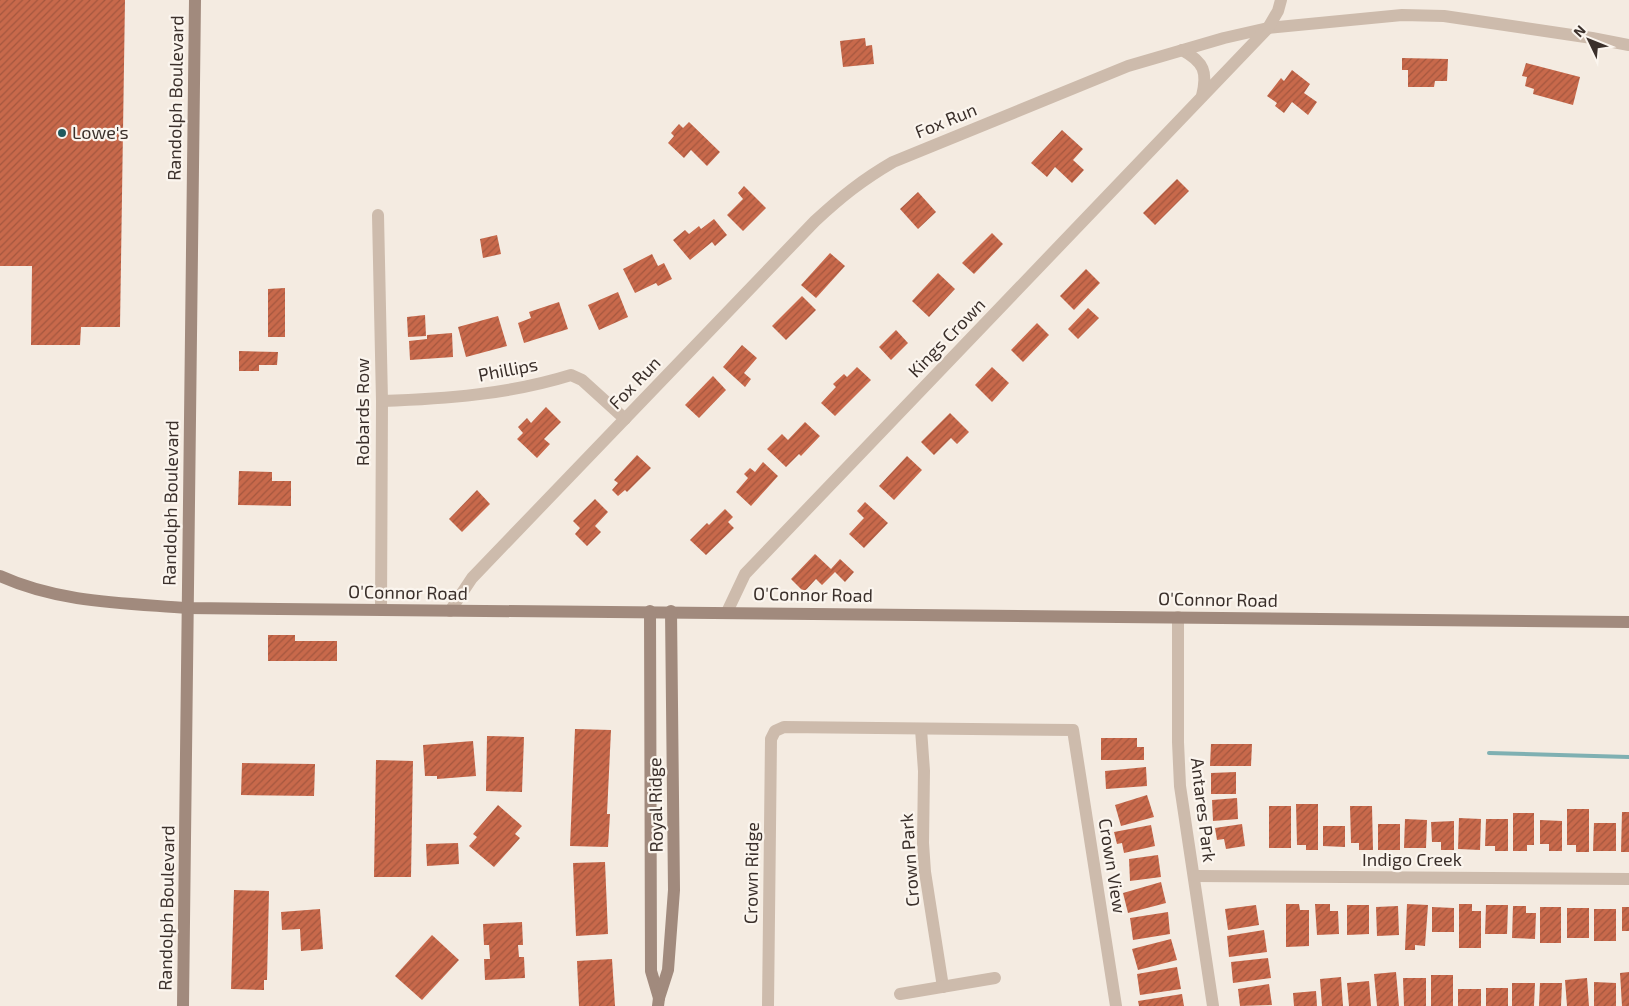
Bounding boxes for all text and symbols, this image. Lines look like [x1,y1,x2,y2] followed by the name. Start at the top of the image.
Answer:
[163,15,187,181] street label: Randolph Boulevard
[1564,15,1614,65] north arrow
[1569,21,1589,40] text: N
[911,98,980,142] street label: Fox Run
[72,121,129,143] place label: Lowe's
[56,127,68,139] marker: Lowe's
[903,293,989,381] street label: Kings Crown
[604,351,665,413] street label: Fox Run
[476,352,540,386] street label: Phillips
[351,358,373,466] street label: Robards Row
[158,420,182,586] street label: Randolph Boulevard
[348,580,468,604] street label: O'Connor Road
[753,582,873,606] street label: O'Connor Road
[1158,587,1278,611] street label: O'Connor Road
[1187,756,1221,863] street label: Antares Park
[643,757,667,853] street label: Royal Ridge
[895,813,923,907] street label: Crown Park
[1095,817,1131,915] street label: Crown View
[739,822,763,924] street label: Crown Ridge
[154,825,178,991] street label: Randolph Boulevard
[1362,848,1462,870] street label: Indigo Creek

